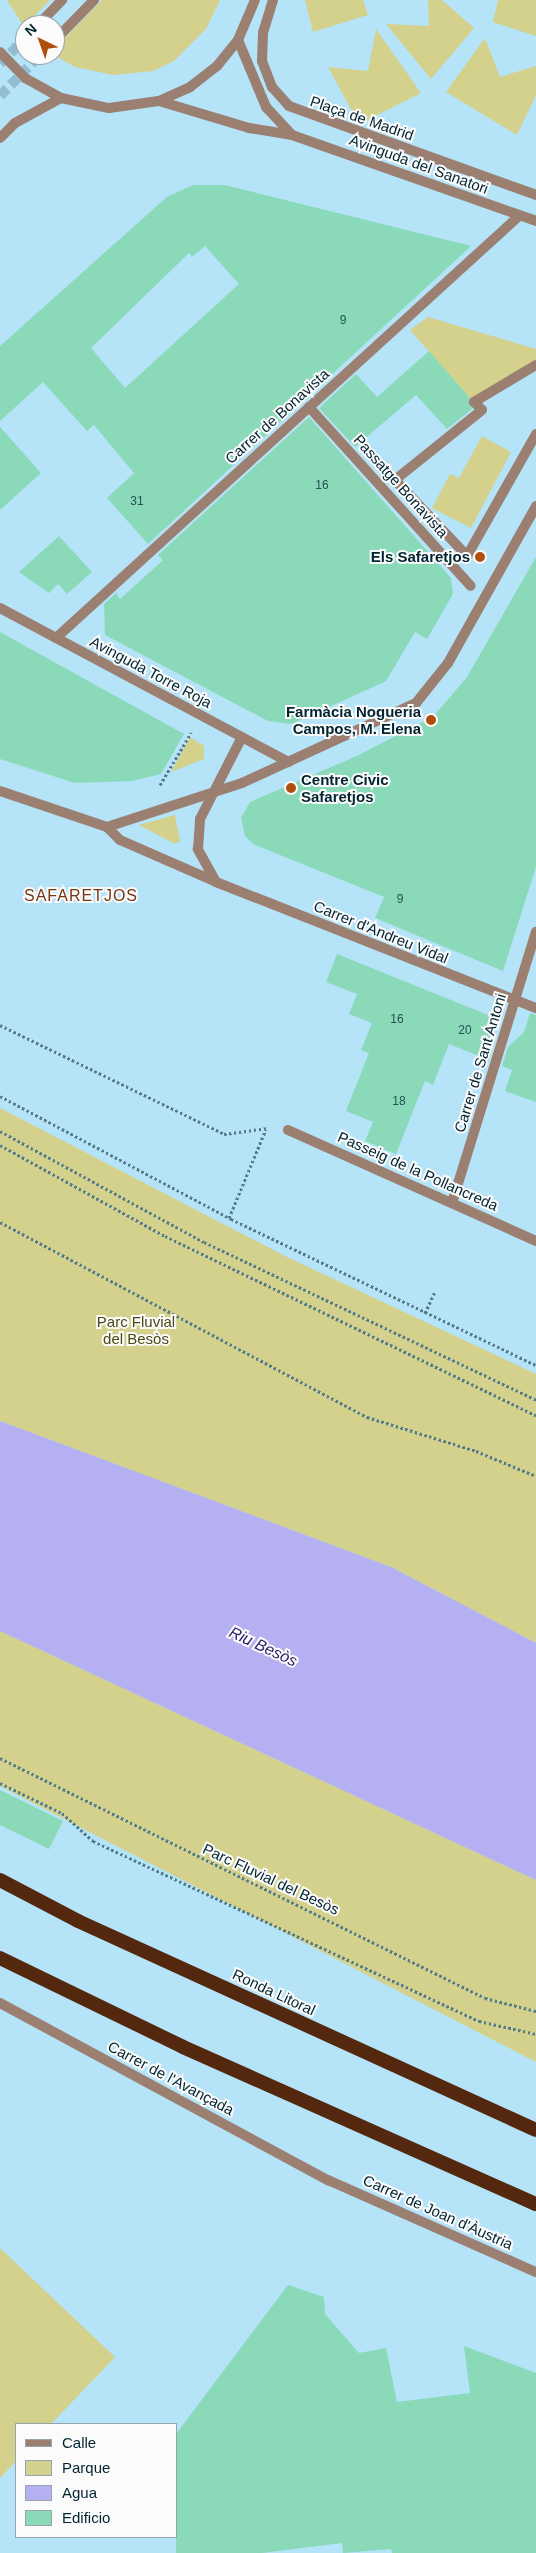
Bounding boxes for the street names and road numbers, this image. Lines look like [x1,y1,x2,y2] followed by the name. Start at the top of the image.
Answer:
[308,92,416,144] street label: Plaça de Madrid
[347,130,491,198] street label: Avinguda del Sanatori
[221,365,333,467] street label: Carrer de Bonavista
[350,431,452,541] street label: Passatge Bonavista
[87,632,215,712] street label: Avinguda Torre Roja
[311,897,451,967] street label: Carrer d'Andreu Vidal
[450,991,510,1135] street label: Carrer de Sant Antoni
[335,1128,501,1214] street label: Passeig de la Pollancreda
[200,1839,342,1919] street label: Parc Fluvial del Besòs
[230,1965,318,2019] street label: Ronda Litoral
[105,2037,237,2119] street label: Carrer de l'Avançada
[360,2171,516,2253] street label: Carrer de Joan d'Àustria

